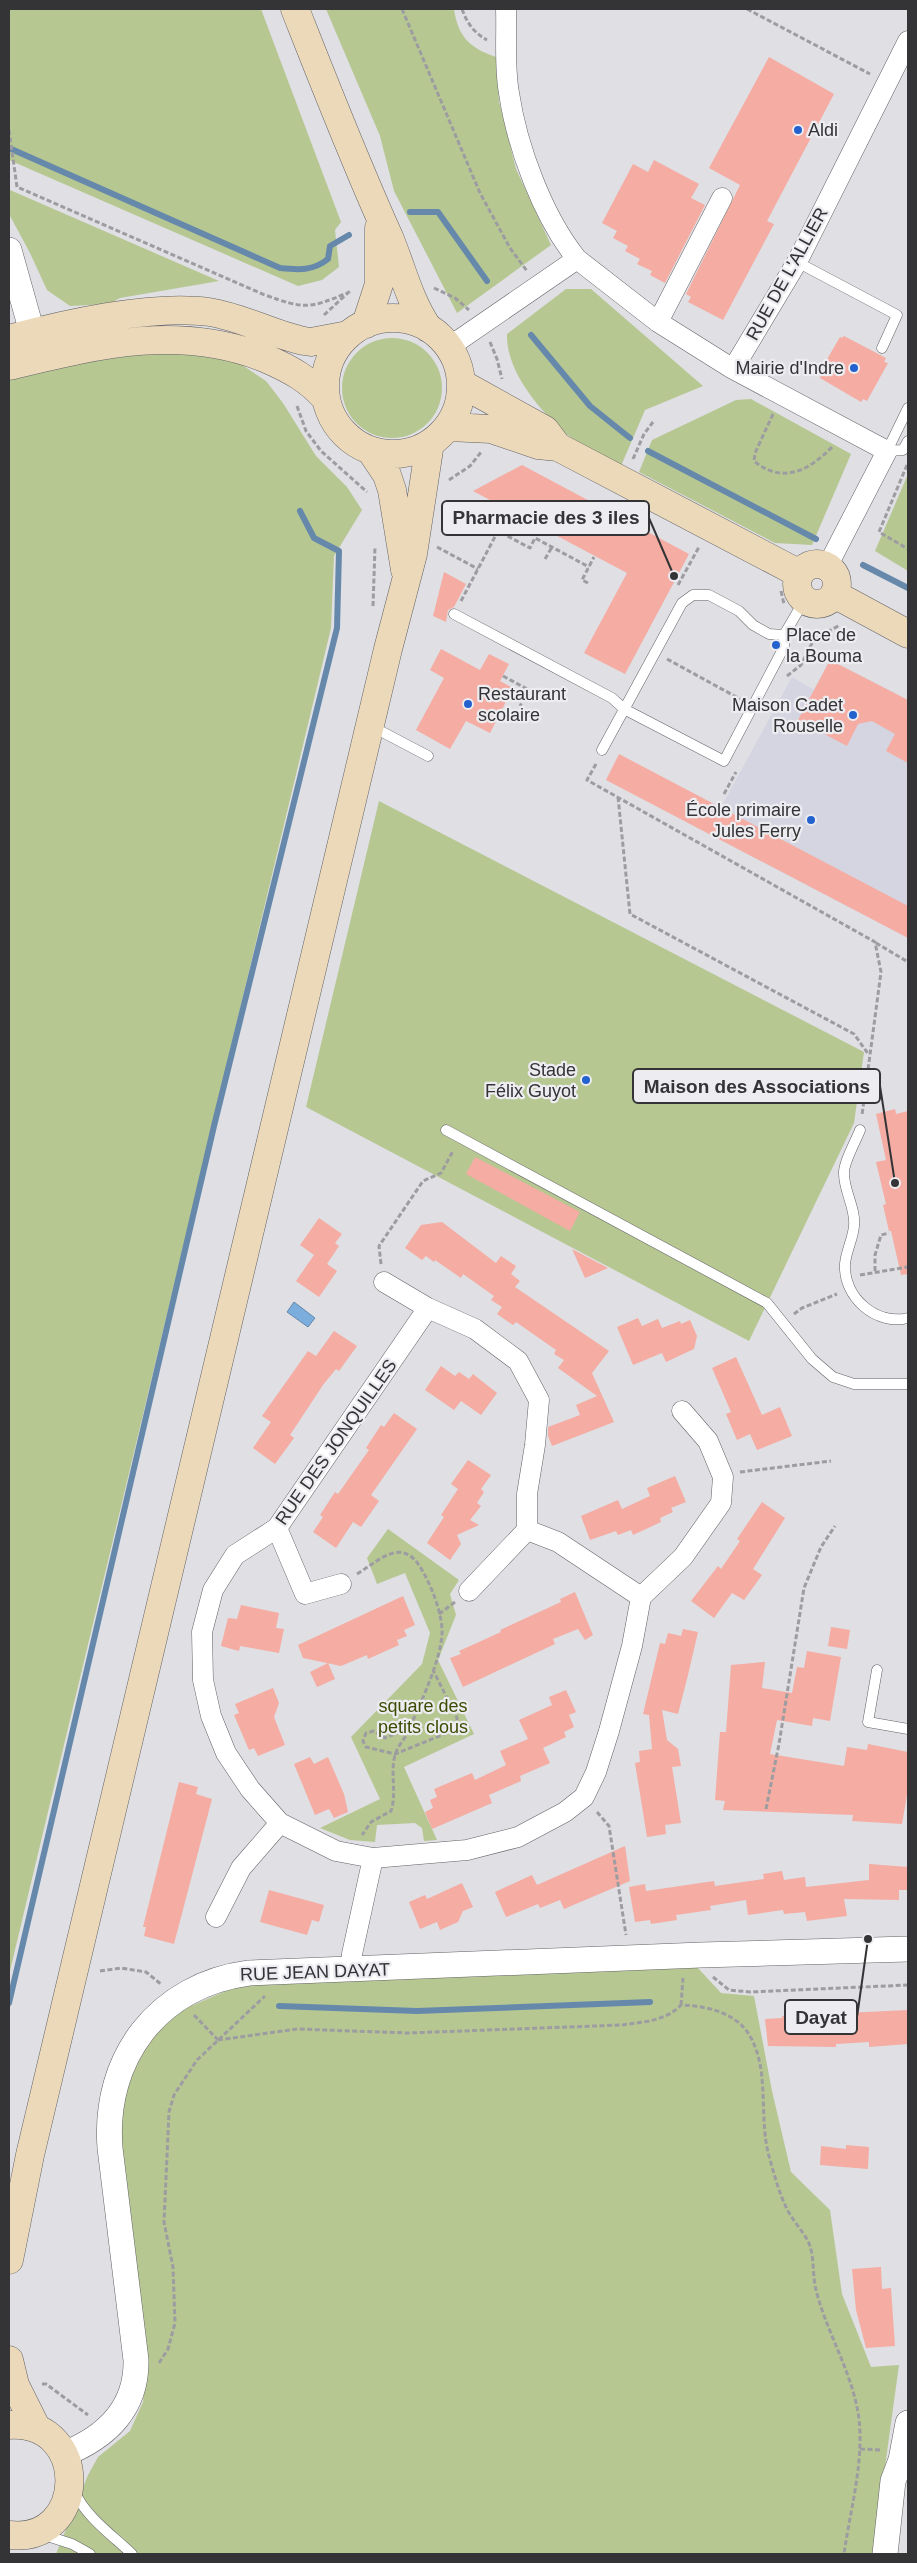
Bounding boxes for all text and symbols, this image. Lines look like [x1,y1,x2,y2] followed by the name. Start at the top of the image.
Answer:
[808,120,838,140] place label: Aldi
[792,124,804,136] marker: Aldi
[742,204,832,344] street label: RUE DE L'ALLIER
[736,358,844,378] place label: Mairie d'Indre
[848,362,860,374] marker: Mairie d'Indre
[442,501,649,535] callout: Pharmacie des 3 iles
[453,507,639,528] text: Pharmacie des 3 iles
[786,625,863,666] place label: Place de la Bouma
[770,639,782,651] marker: Place de la Bouma
[478,684,566,725] place label: Restaurant scolaire
[732,695,843,736] place label: Maison Cadet Rouselle
[462,698,474,710] marker: Restaurant scolaire
[847,709,859,721] marker: Maison Cadet Rouselle
[686,800,801,841] place label: École primaire Jules Ferry
[805,814,817,826] marker: École primaire Jules Ferry
[485,1060,576,1101] place label: Stade Félix Guyot
[633,1069,880,1103] callout: Maison des Associations
[580,1074,592,1086] marker: Stade Félix Guyot
[644,1076,870,1097] text: Maison des Associations
[271,1356,401,1528] street label: RUE DES JONQUILLES
[378,1696,468,1737] park label: square des petits clous
[240,1959,390,1985] street label: RUE JEAN DAYAT
[785,2000,857,2034] callout: Dayat
[795,2007,848,2028] text: Dayat

